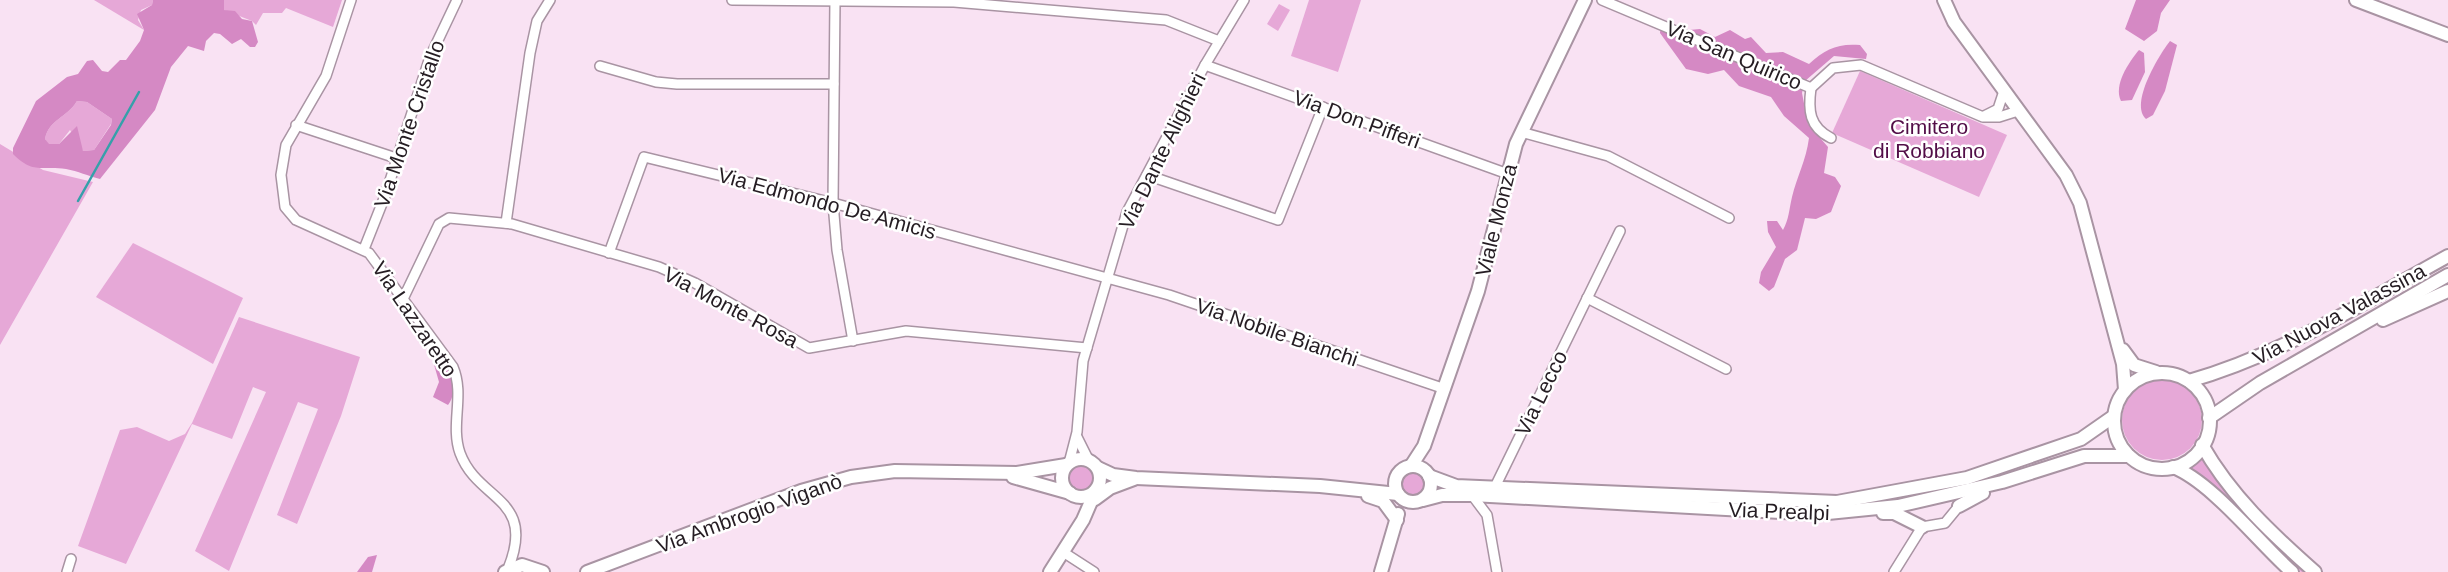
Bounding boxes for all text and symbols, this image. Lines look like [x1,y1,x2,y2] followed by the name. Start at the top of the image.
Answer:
[1663,16,1805,94] street label: Via San Quirico
[369,37,449,211] street label: Via Monte Cristallo
[1114,69,1210,233] street label: Via Dante Alighieri
[1290,85,1424,153] street label: Via Don Pifferi
[1873,115,1985,162] park label: Cimitero di Robbiano
[1471,161,1521,279] street label: Viale Monza
[715,163,939,243] street label: Via Edmondo De Amicis
[368,257,462,381] street label: Via Lazzaretto
[2249,259,2429,369] street label: Via Nuova Valassina
[660,262,802,352] street label: Via Monte Rosa
[1193,293,1361,371] street label: Via Nobile Bianchi
[1511,347,1571,439] street label: Via Lecco
[653,469,845,557] street label: Via Ambrogio Viganò
[1728,498,1830,524] street label: Via Prealpi

